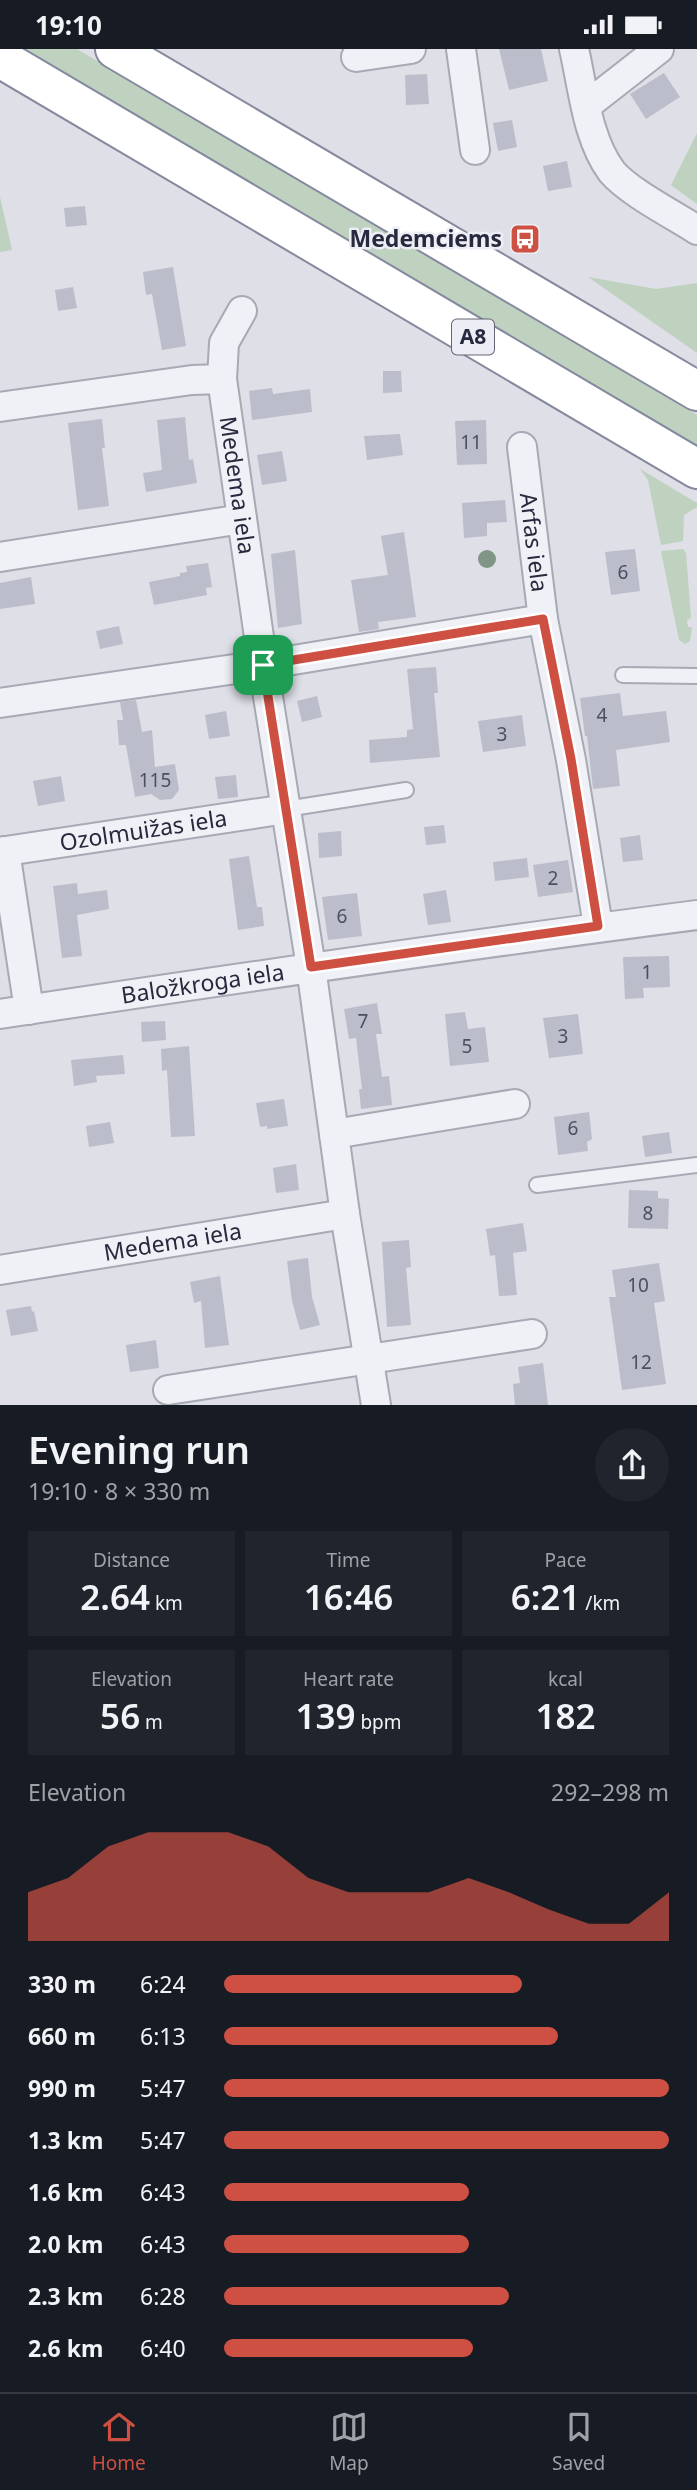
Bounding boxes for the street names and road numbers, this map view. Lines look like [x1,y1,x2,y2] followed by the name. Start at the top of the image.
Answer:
[452,319,494,355] road number: A8
[212,414,264,556] street label: Medema iela
[513,491,557,594] street label: Arfas iela
[57,801,229,858] street label: Ozolmuižas iela
[119,955,286,1011] street label: Baložkroga iela
[101,1214,244,1268] street label: Medema iela

